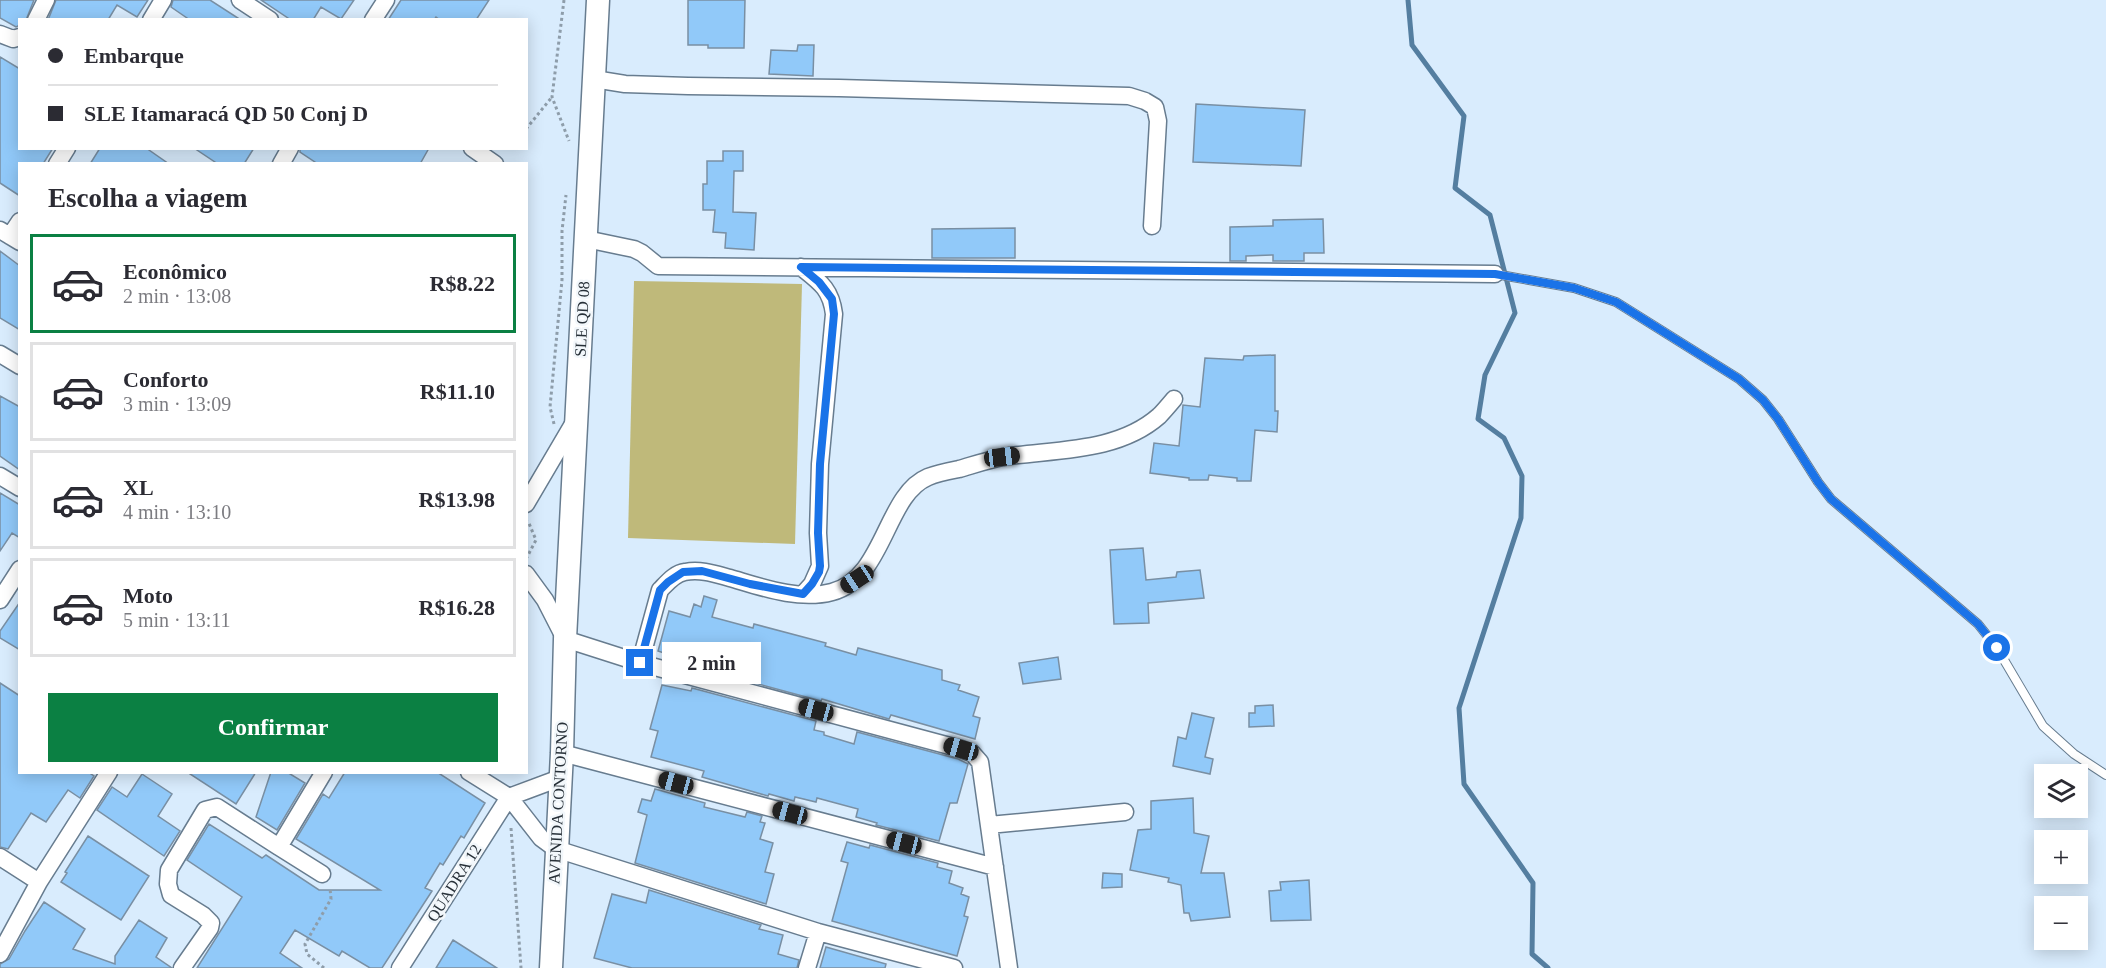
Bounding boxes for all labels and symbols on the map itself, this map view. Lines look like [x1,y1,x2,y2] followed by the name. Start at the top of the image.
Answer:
[572,281,592,357] street label: SLE QD 08
[983,446,1021,468] car
[837,562,877,596] car
[1983,634,2010,661] route start
[661,642,760,684] callout: 2 min
[626,649,653,676] route end
[796,697,836,723] car
[545,721,571,885] street label: AVENIDA CONTORNO
[941,735,981,763] car
[656,770,696,796] car
[770,800,810,826] car
[884,830,924,856] car
[424,841,484,925] street label: QUADRA 12

